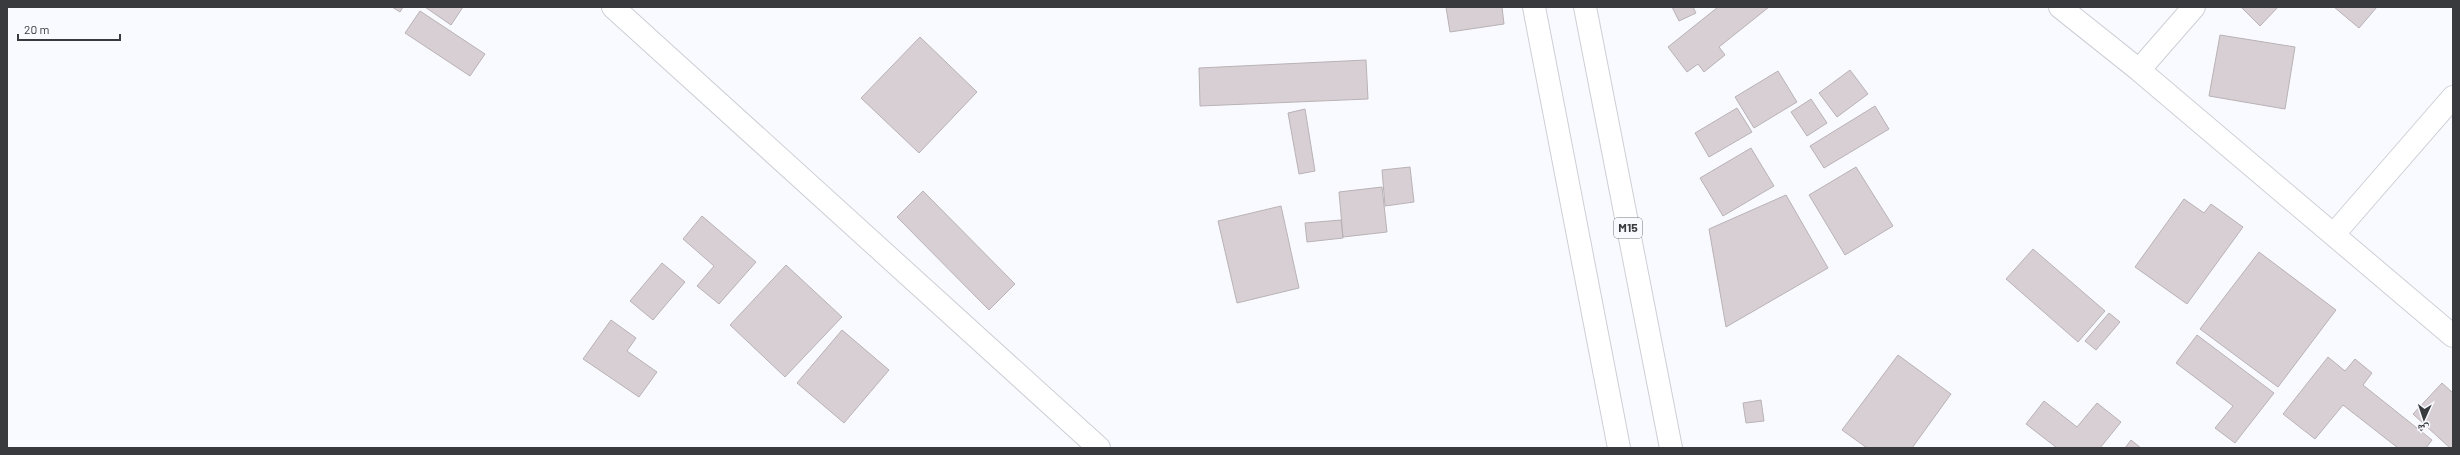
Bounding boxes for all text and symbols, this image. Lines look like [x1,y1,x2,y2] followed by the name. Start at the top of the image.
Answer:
[18,16,120,42] scale bar
[24,22,50,36] text: 20 m
[1614,218,1642,238] road number: M15
[2404,399,2444,439] north arrow
[2417,421,2430,436] text: ش

